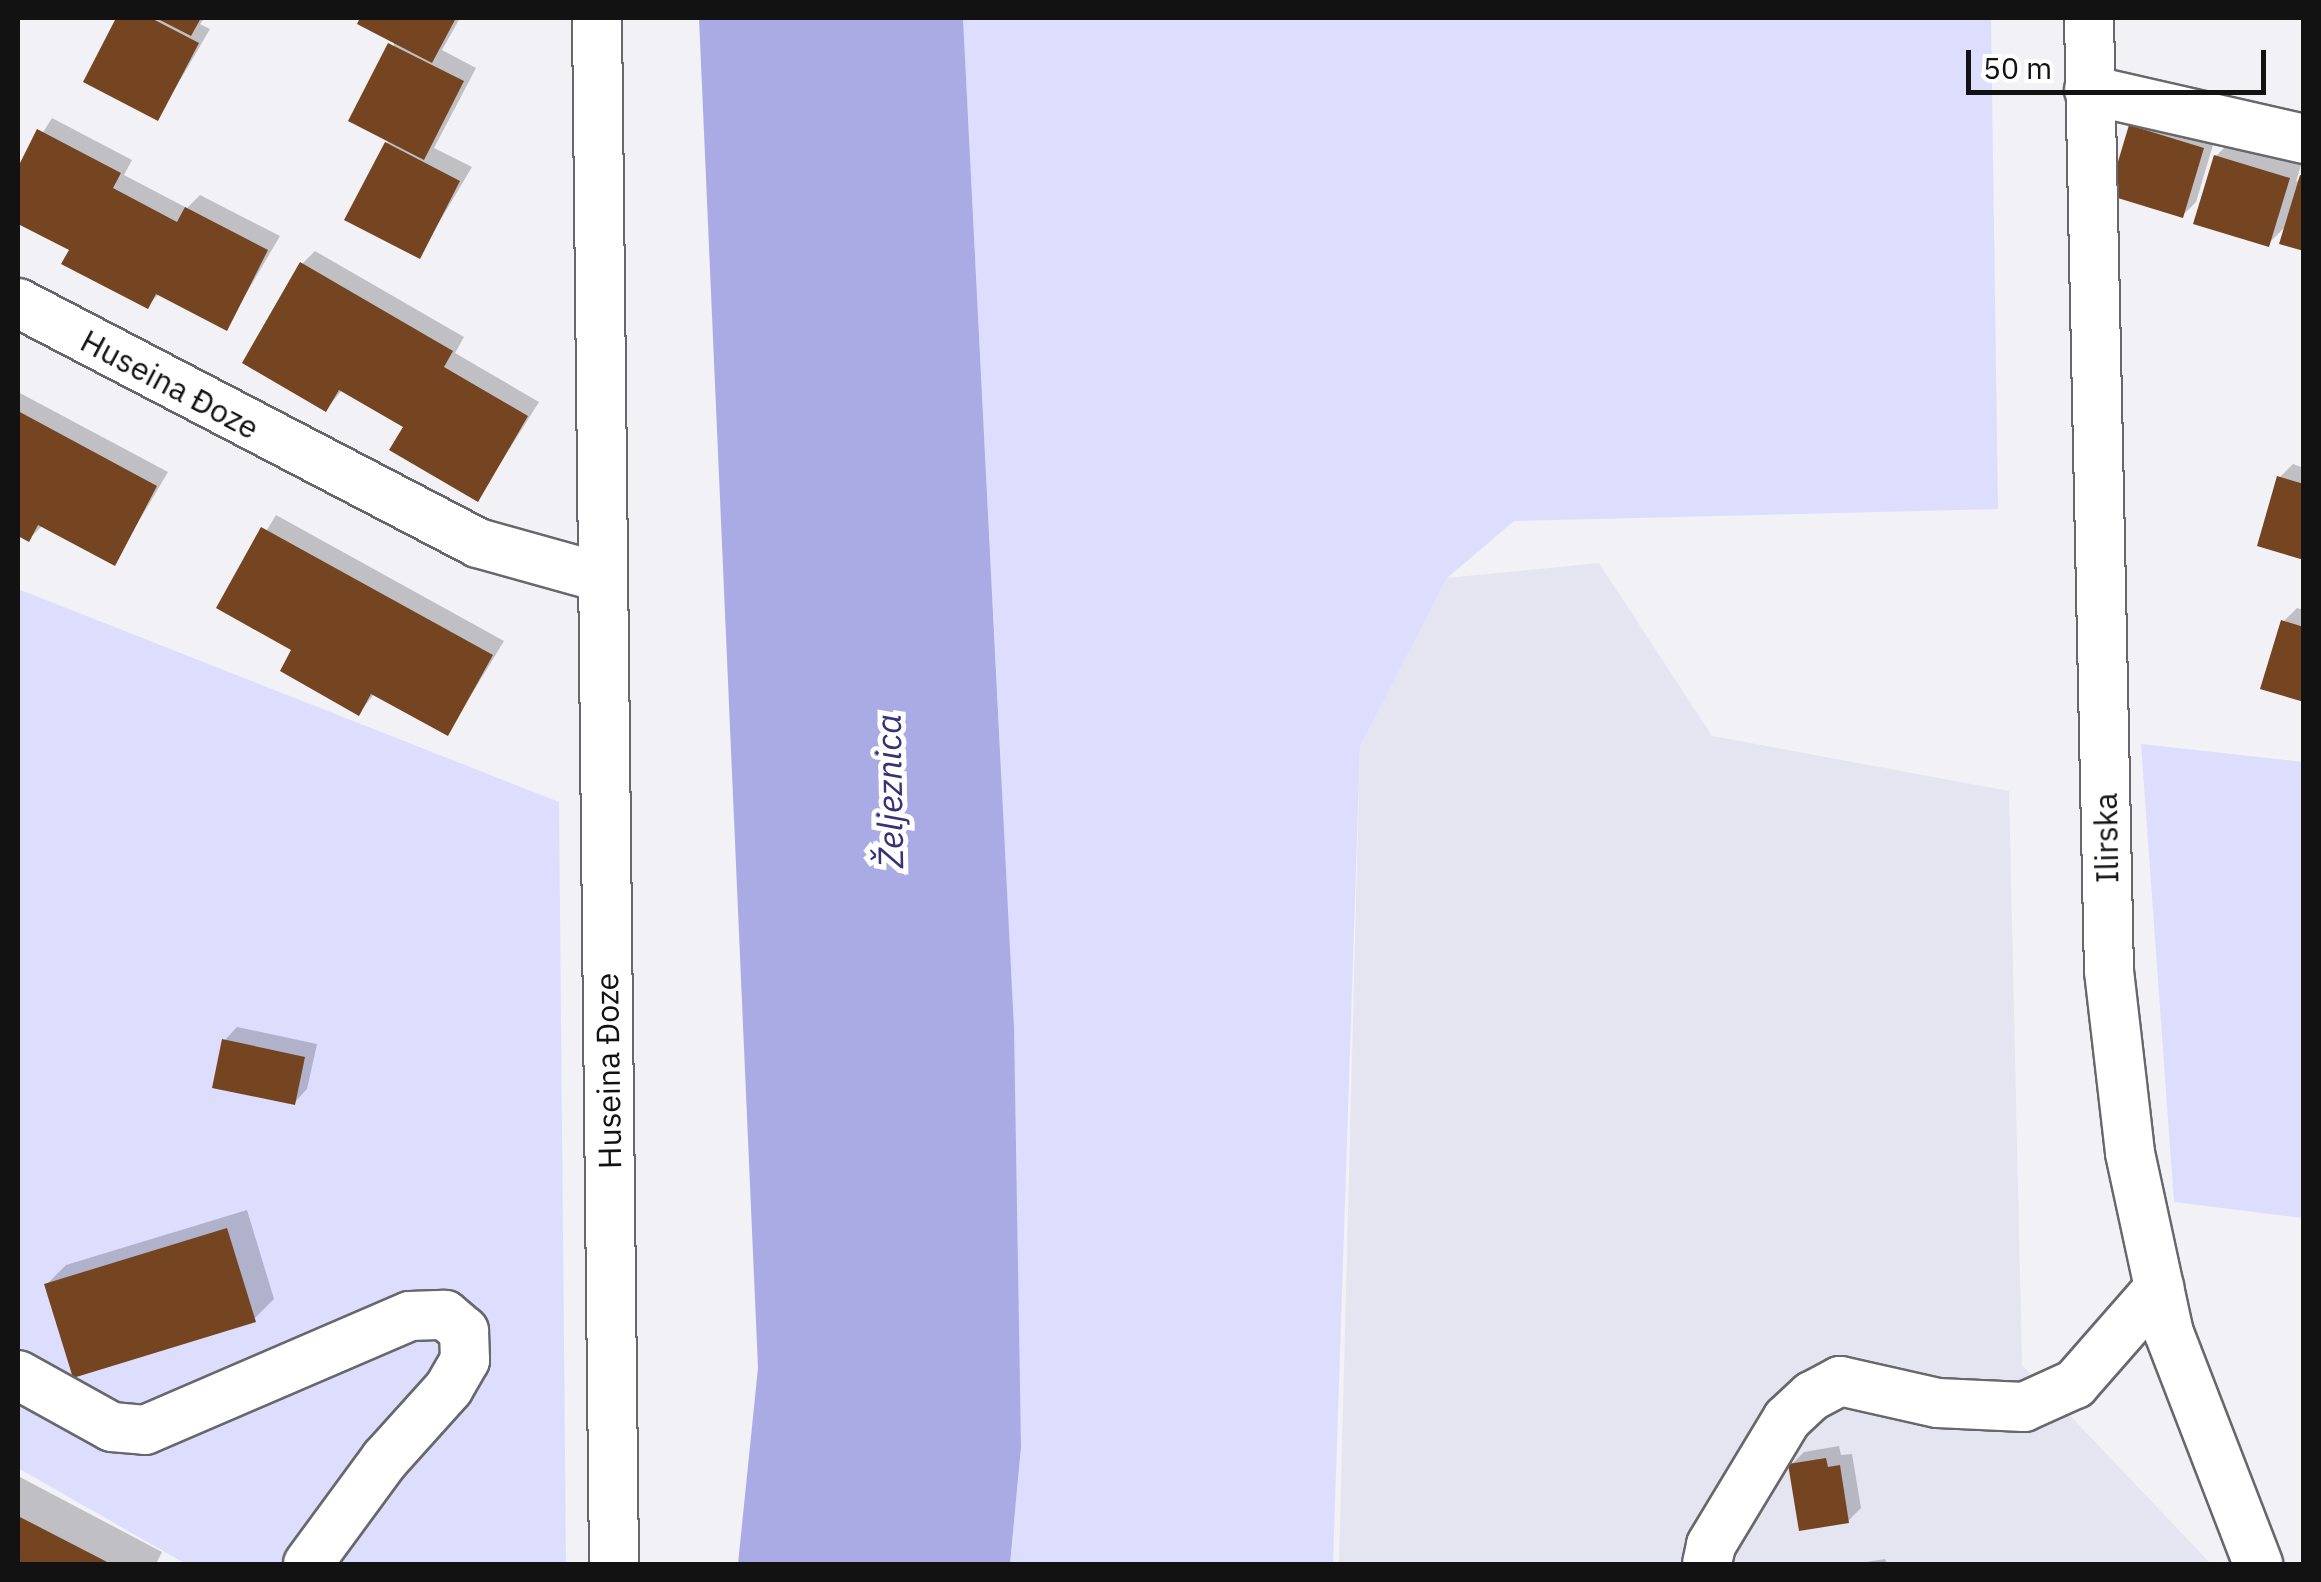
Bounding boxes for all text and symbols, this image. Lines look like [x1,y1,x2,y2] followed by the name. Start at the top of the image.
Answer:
[1971,30,2271,92] scale bar
[1983,48,2052,87] text: 50 m
[74,321,266,447] street label: Huseina Đoze
[867,713,911,869] water label: Željeznica
[2086,792,2126,884] street label: Ilirska
[587,973,629,1169] street label: Huseina Đoze

